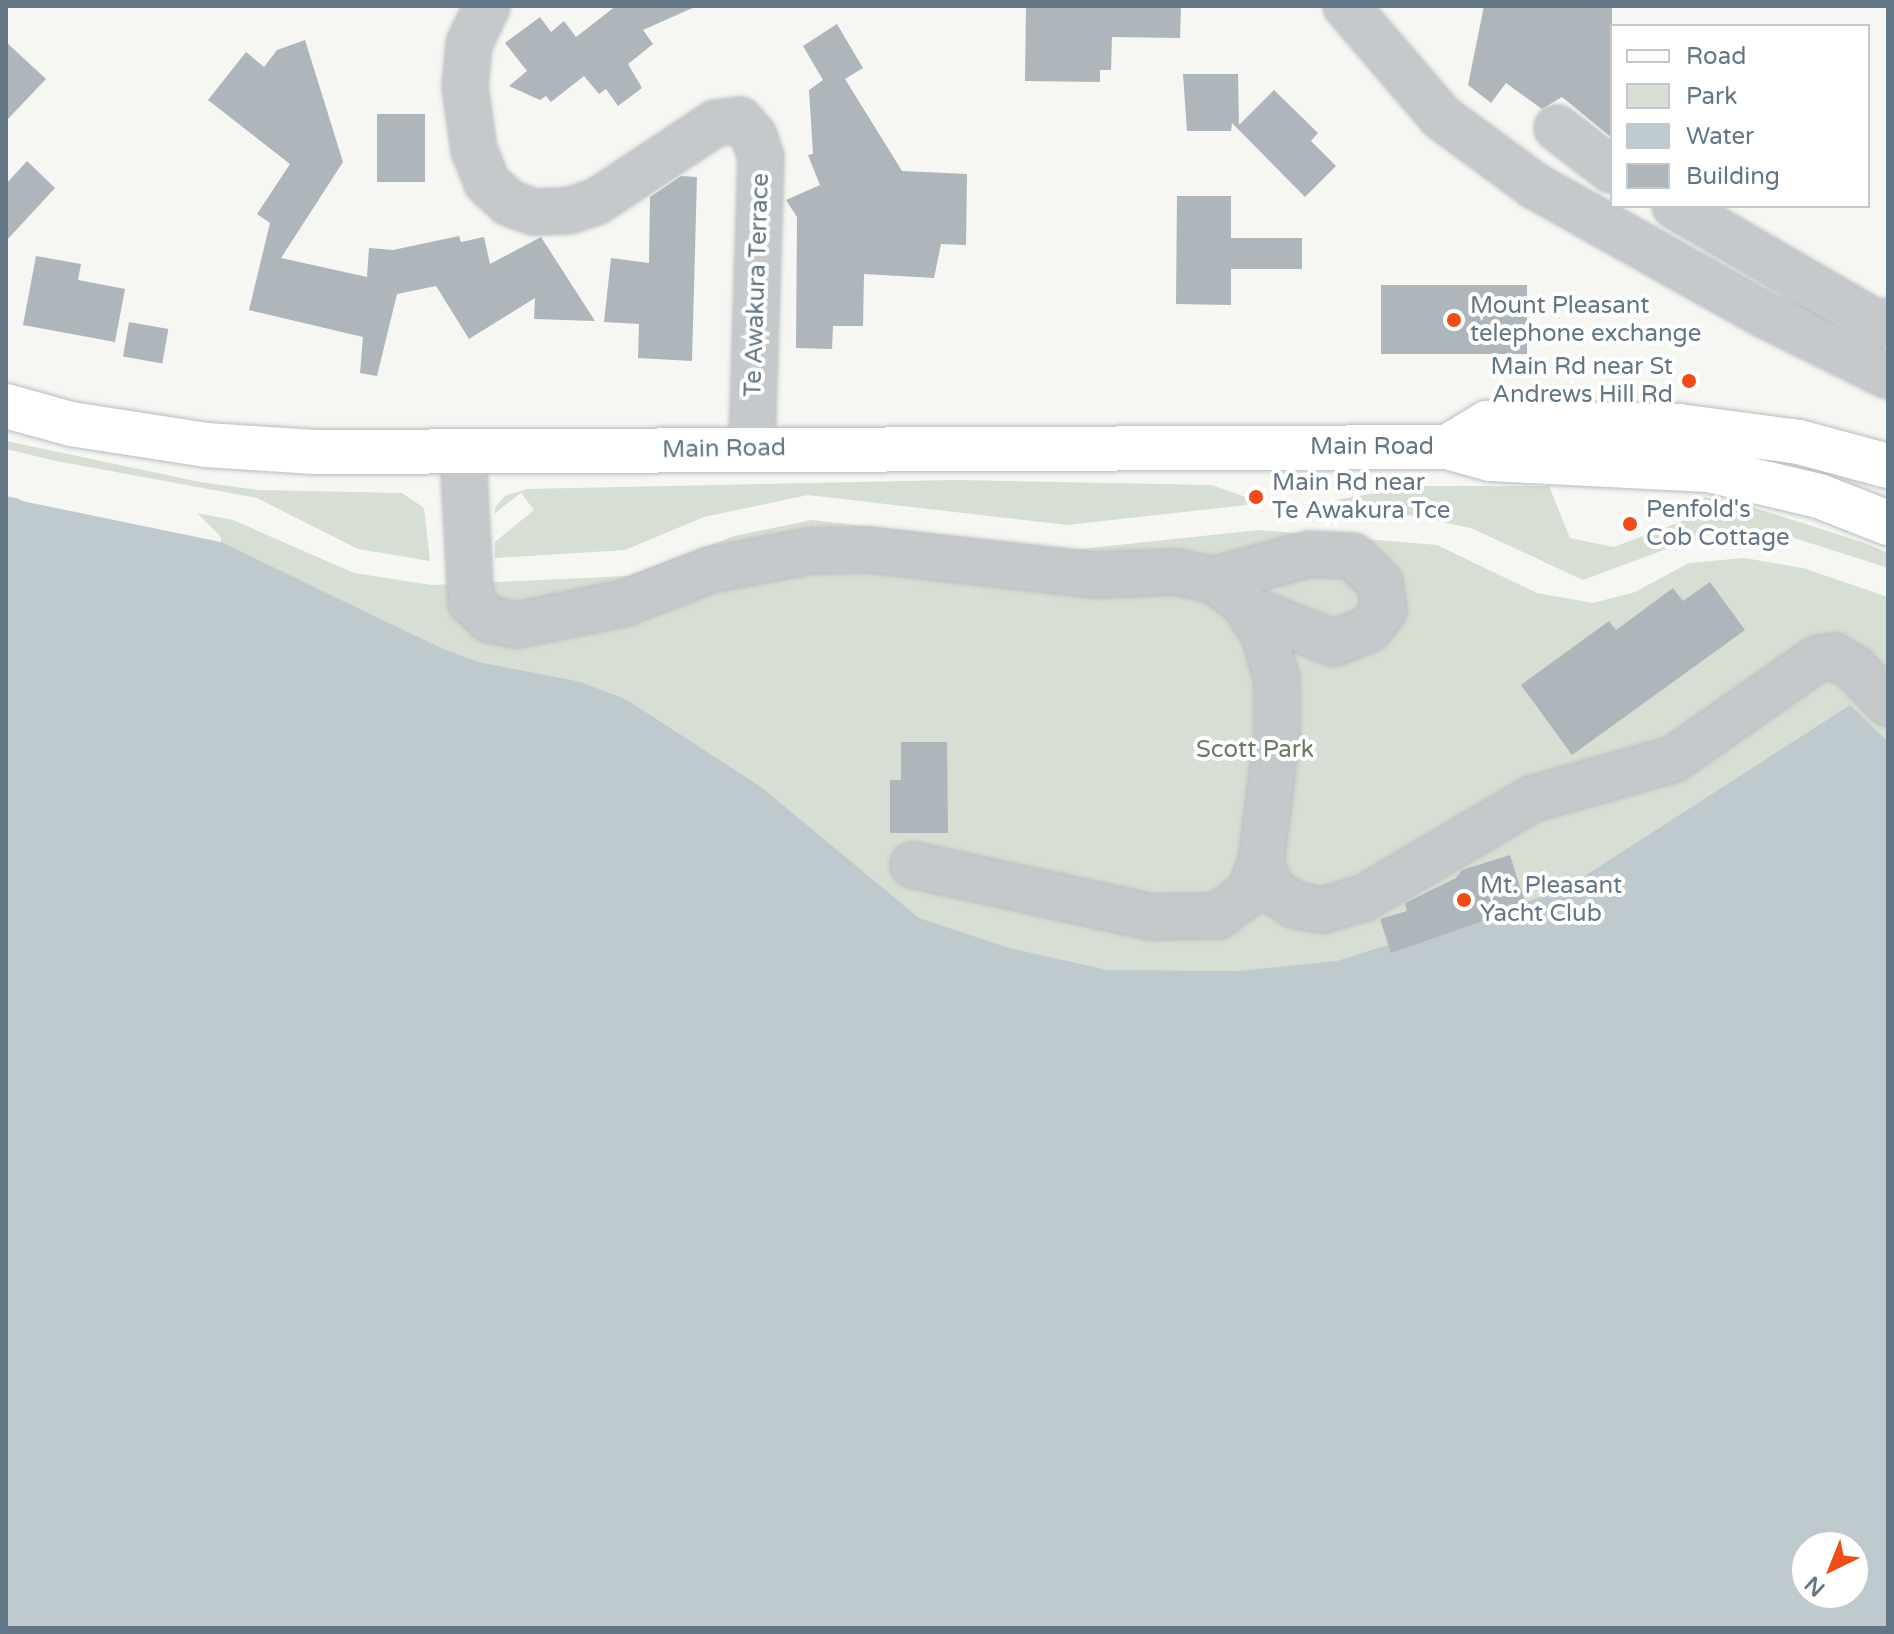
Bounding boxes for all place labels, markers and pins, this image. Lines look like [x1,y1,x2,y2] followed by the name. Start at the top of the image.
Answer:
[1470,292,1701,348] place label: Mount Pleasant telephone exchange
[1445,311,1463,329] marker: Mount Pleasant telephone exchange
[1490,353,1673,409] place label: Main Rd near St Andrews Hill Rd
[1680,372,1698,390] marker: Main Rd near St Andrews Hill Rd
[1272,469,1450,525] place label: Main Rd near Te Awakura Tce
[1247,488,1265,506] marker: Main Rd near Te Awakura Tce
[1646,496,1790,552] place label: Penfold's Cob Cottage
[1621,515,1639,533] marker: Penfold's Cob Cottage
[1480,872,1622,928] place label: Mt. Pleasant Yacht Club
[1455,891,1473,909] marker: Mt. Pleasant Yacht Club

